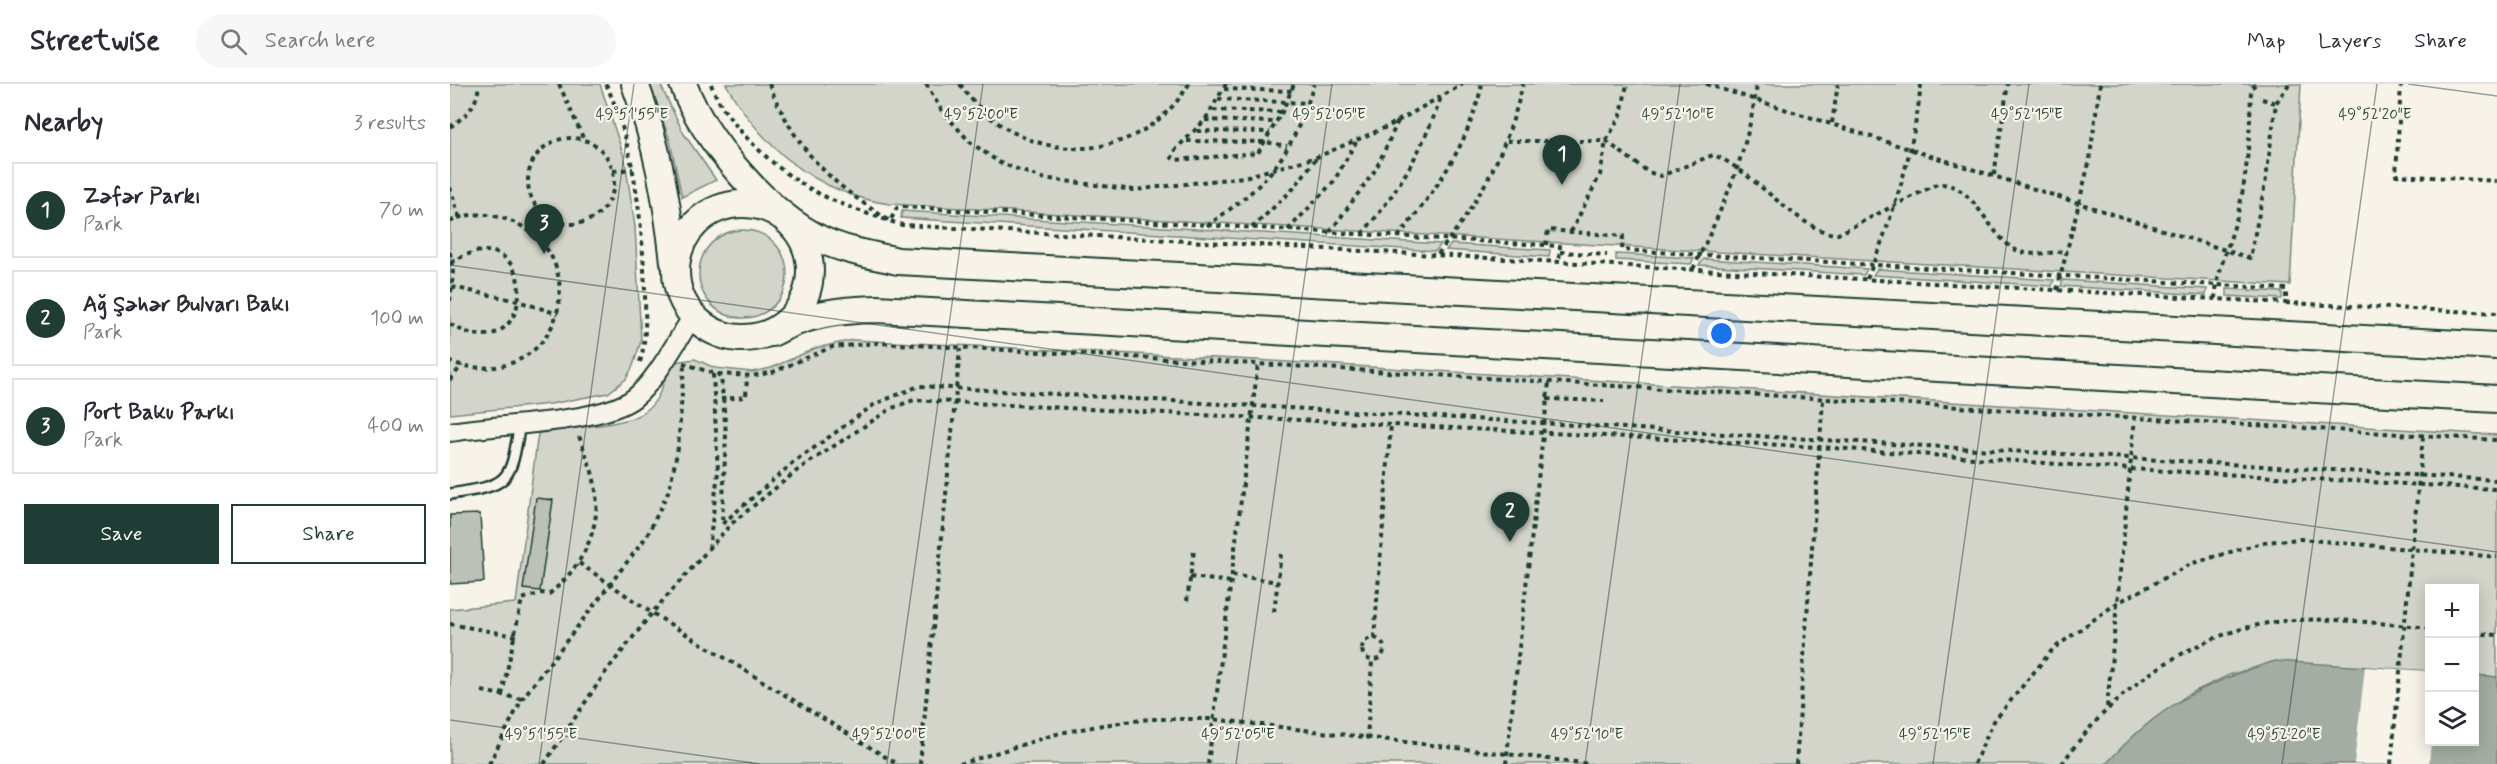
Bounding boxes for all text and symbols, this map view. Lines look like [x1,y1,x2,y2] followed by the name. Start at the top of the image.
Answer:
[196,14,616,68] search box
[30,23,160,60] text: Streetwise
[217,25,250,58] icon: search
[265,27,375,55] text: Search here
[2247,27,2285,55] text: Map
[2318,27,2381,55] text: Layers
[2414,27,2467,55] text: Share
[596,105,669,125] text: 49°51'55"E
[944,105,1018,125] text: 49°52'00"E
[1292,105,1366,125] text: 49°52'05"E
[1642,105,1714,125] text: 49°52'10"E
[1991,105,2063,125] text: 49°52'15"E
[2339,105,2412,125] text: 49°52'20"E
[24,106,103,140] text: Nearby
[354,110,426,137] text: 3 results
[1542,135,1582,185] pin: 1
[83,183,201,211] text: Zəfər Parkı
[41,197,50,224] text: 1
[379,197,424,224] text: 70 m
[524,204,563,254] pin: 3
[83,211,123,238] text: Park
[83,291,290,319] text: Ağ Şəhər Bulvarı Bakı
[41,305,50,332] text: 2
[370,305,424,332] text: 100 m
[83,319,123,346] text: Park
[1707,319,1736,348] your location
[83,399,235,427] text: Port Baku Parkı
[41,413,50,440] text: 3
[368,413,424,440] text: 400 m
[83,427,123,454] text: Park
[1490,492,1530,542] pin: 2
[24,504,219,564] button: Save
[231,504,426,564] button: Share
[2425,584,2479,746] map controls
[2425,584,2479,638] button: +
[2425,638,2479,692] button: −
[2425,692,2479,746] button: layers
[505,725,578,745] text: 49°51'55"E
[852,725,926,745] text: 49°52'00"E
[1201,725,1275,745] text: 49°52'05"E
[1551,725,1623,745] text: 49°52'10"E
[1899,725,1971,745] text: 49°52'15"E
[2248,725,2321,745] text: 49°52'20"E

